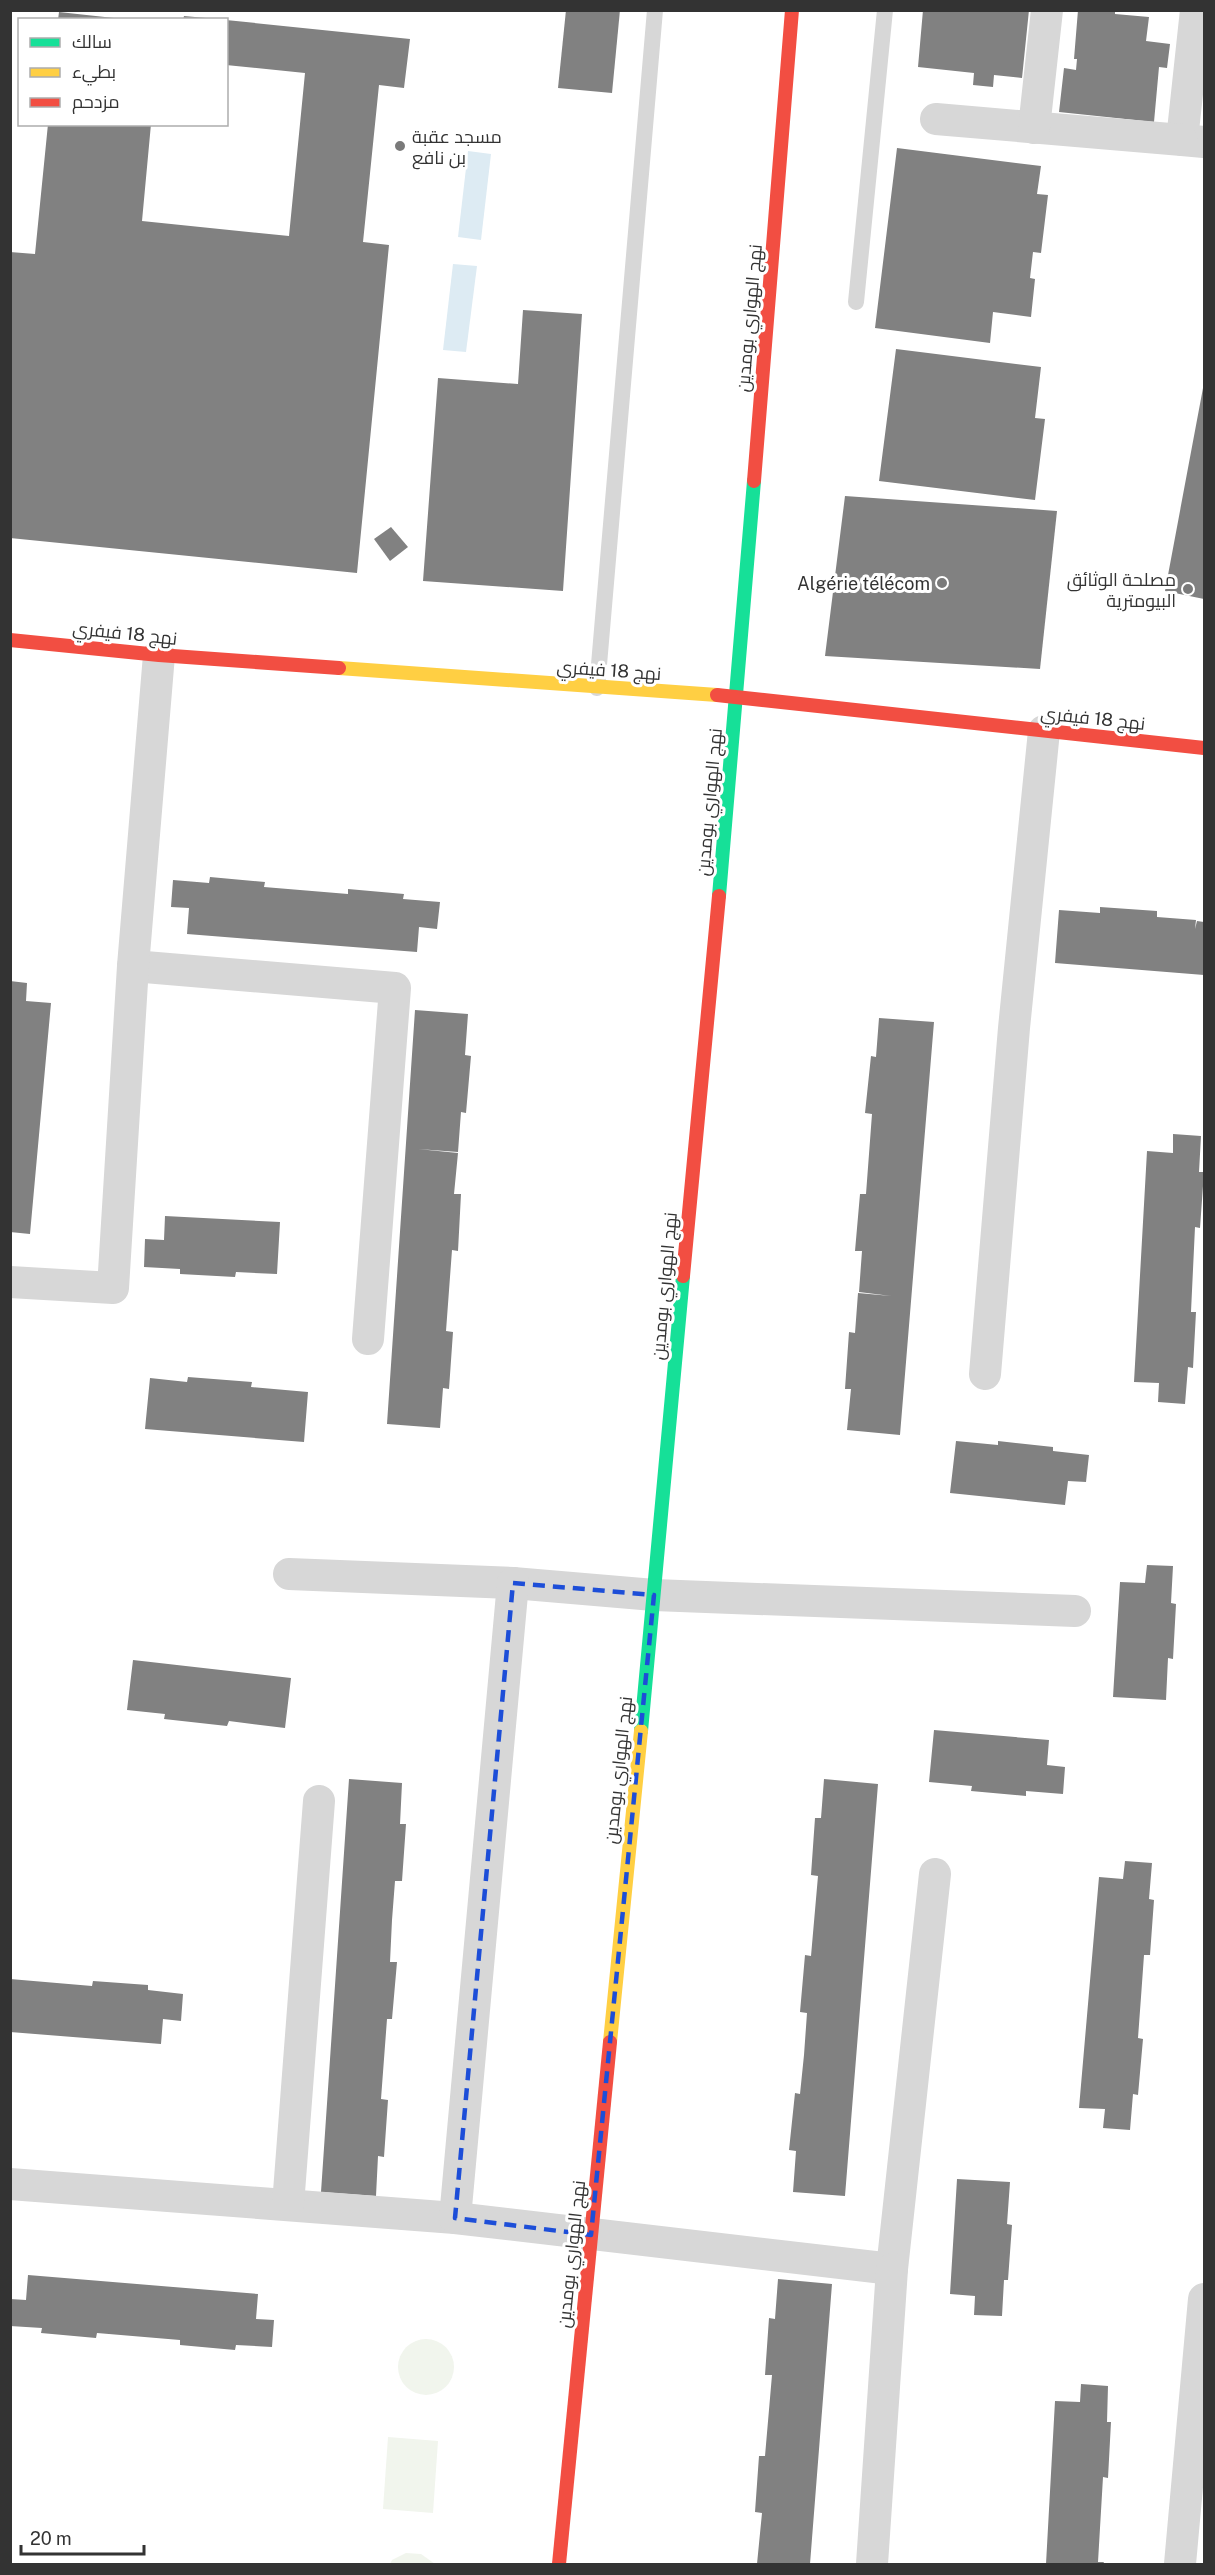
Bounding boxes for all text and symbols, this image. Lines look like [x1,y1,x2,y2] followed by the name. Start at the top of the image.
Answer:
[18,18,228,126] legend
[72,31,112,52] text: سالك
[72,61,116,86] text: بطيء
[72,91,120,114] text: مزدحم
[412,126,502,170] place label: مسجد عقبة بن نافع
[393,139,407,153] marker: مسجد عقبة بن نافع
[732,243,770,393] street label: نهج الهواري بومدين
[1067,569,1176,612] place label: مصلحة الوثائق البيومترية
[797,573,930,594] place label: Algérie télécom
[935,576,949,590] marker: Algérie télécom
[1181,582,1195,596] marker: مصلحة الوثائق البيومترية
[71,617,178,653] street label: نهج 18 فيفري
[556,656,662,688] street label: نهج 18 فيفري
[1039,702,1146,738] street label: نهج 18 فيفري
[692,727,730,877] street label: نهج الهواري بومدين
[647,1211,685,1361] street label: نهج الهواري بومدين
[600,1695,640,1845] street label: نهج الهواري بومدين
[553,2179,593,2329] street label: نهج الهواري بومدين
[21,2518,144,2556] scale bar
[30,2528,72,2549] text: 20 m

